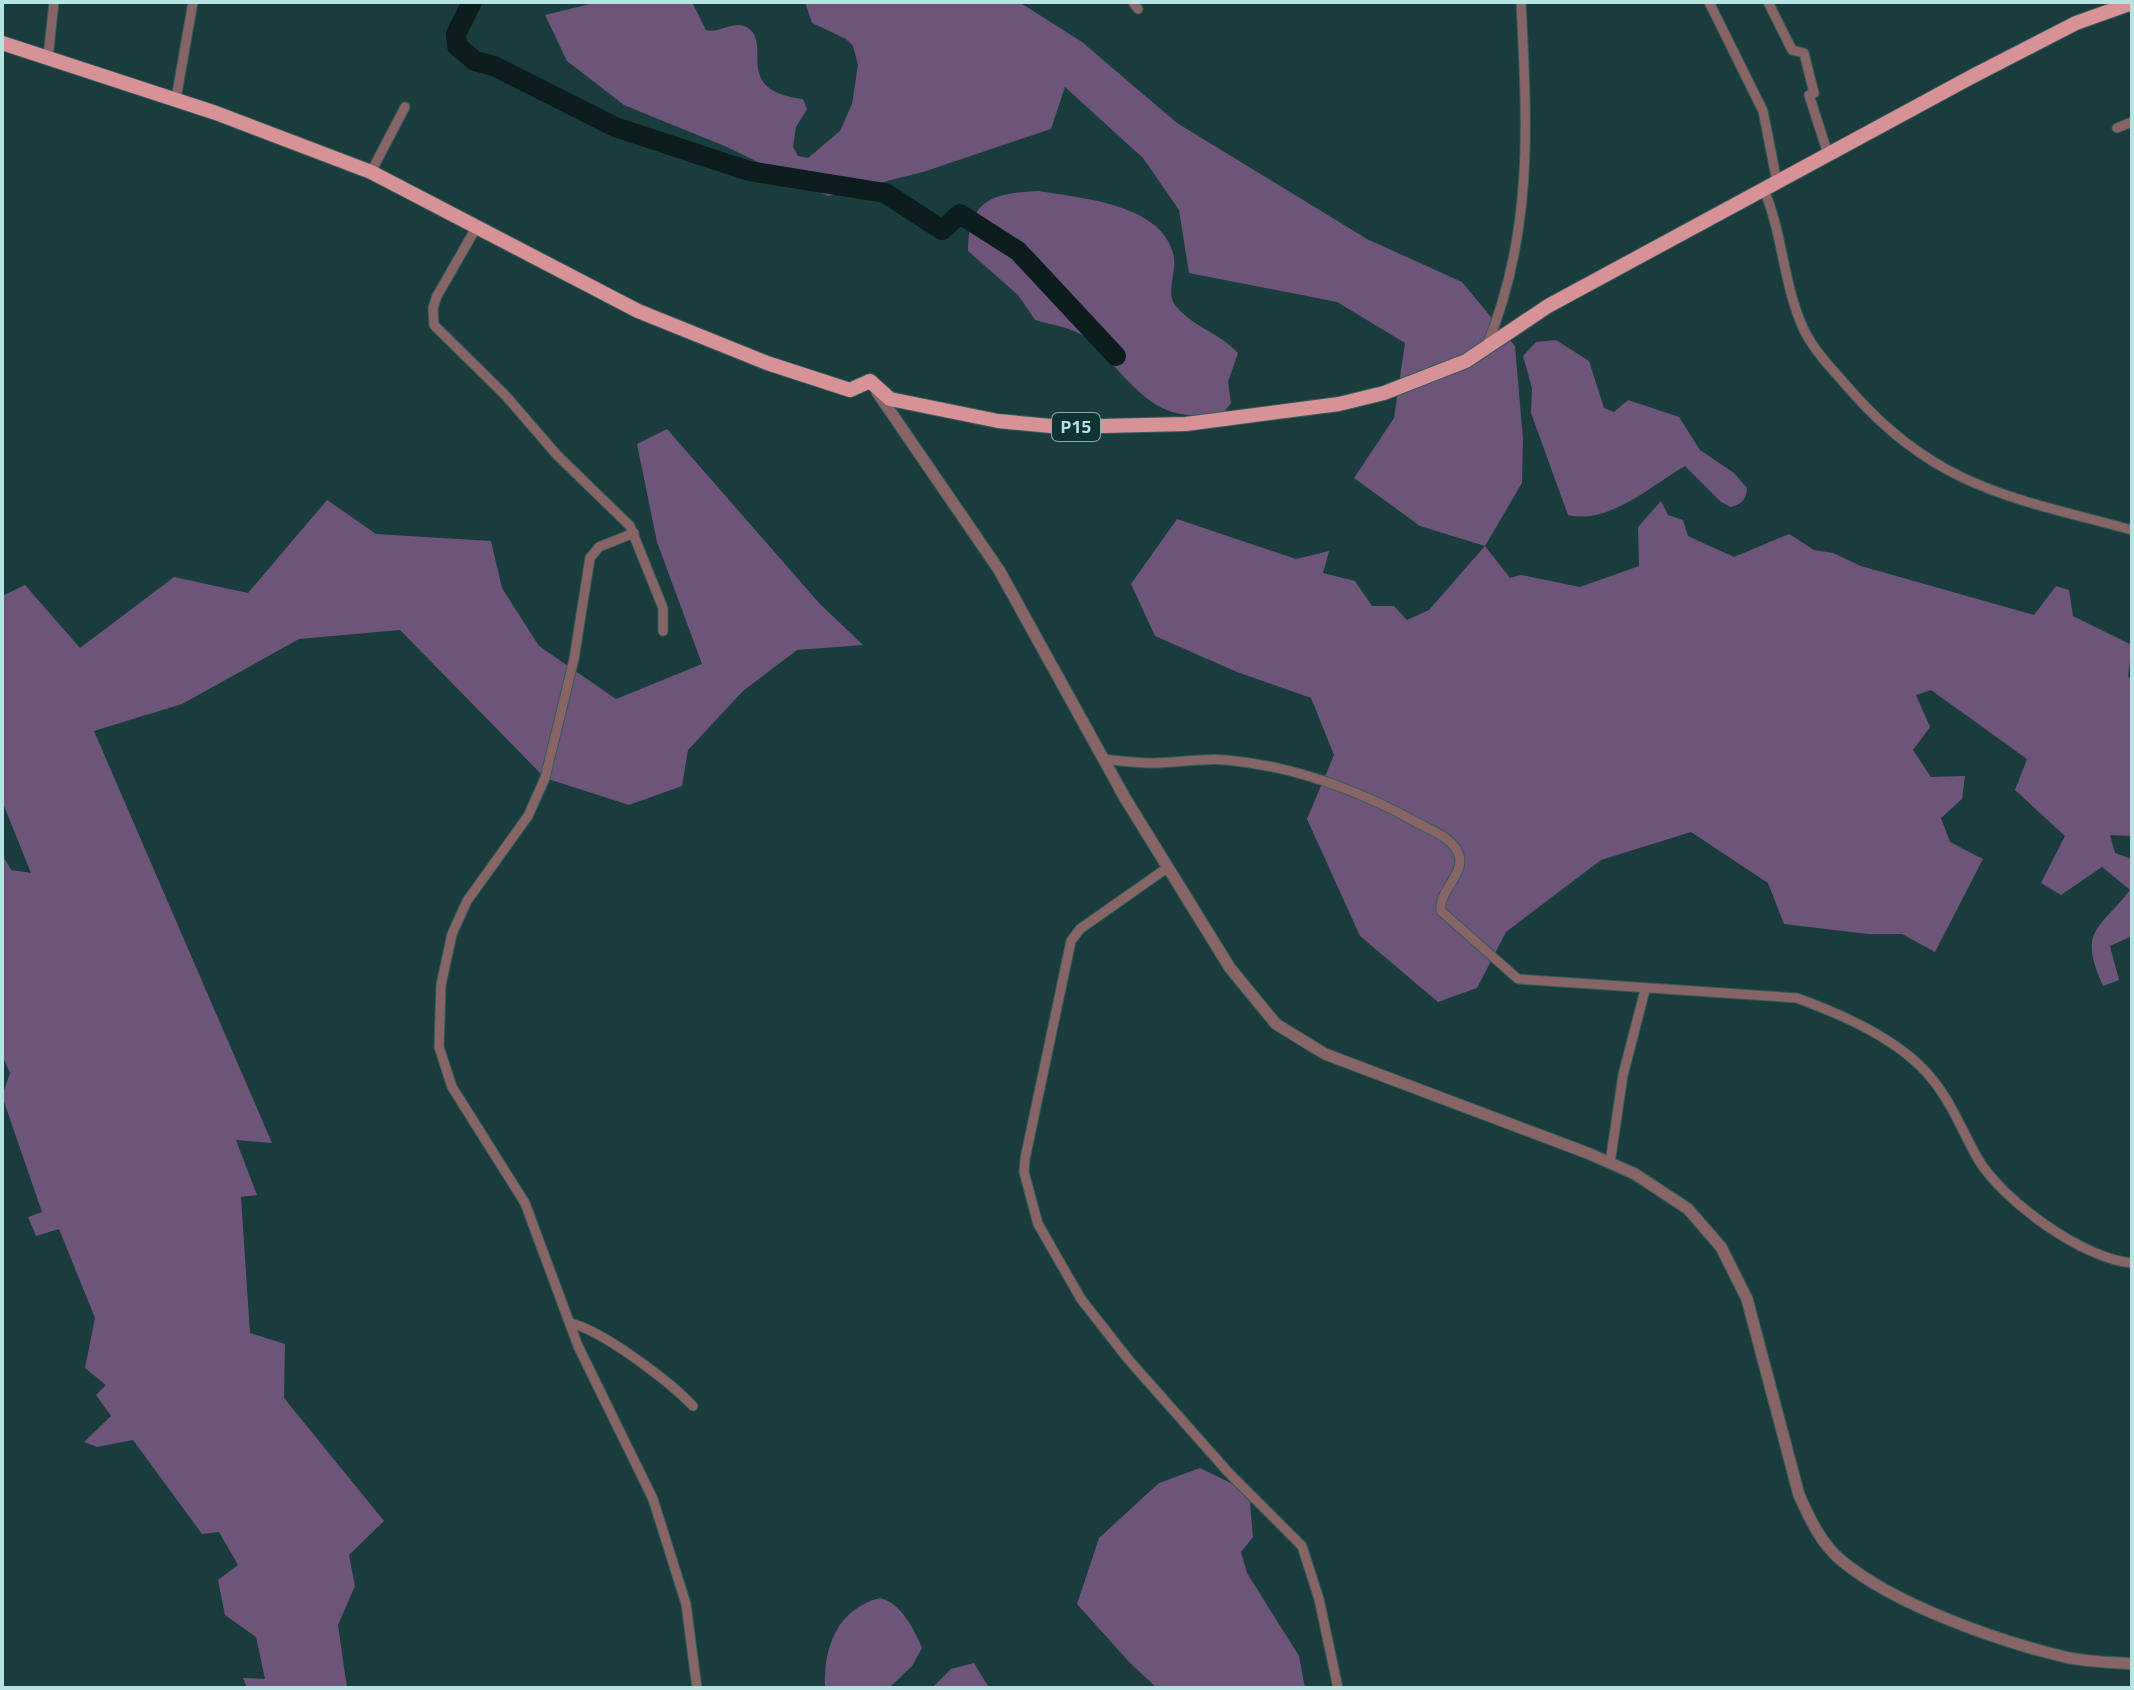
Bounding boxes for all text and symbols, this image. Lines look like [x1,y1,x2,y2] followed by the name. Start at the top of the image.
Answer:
[1052,413,1100,441] road number: P15

